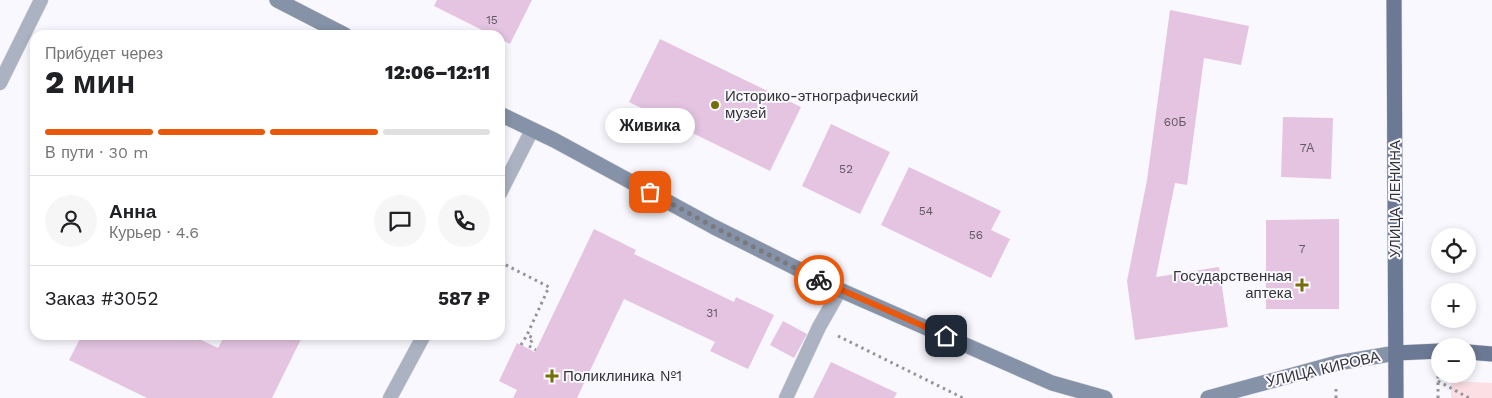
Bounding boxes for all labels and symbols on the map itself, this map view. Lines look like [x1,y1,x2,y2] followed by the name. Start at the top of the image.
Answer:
[486,13,498,27] house number: 15
[725,87,918,122] place label: Историко-этнографический музей
[709,99,721,111] marker: Историко-этнографический музей
[605,107,695,142] callout: Живика
[1164,115,1186,129] house number: 60Б
[1386,140,1404,258] street label: УЛИЦА ЛЕНИНА
[1300,141,1314,155] house number: 7А
[839,162,853,176] house number: 52
[629,171,671,213] pin
[919,204,933,218] house number: 54
[969,228,983,242] house number: 56
[1299,242,1306,256] house number: 7
[794,255,844,305] courier
[1173,267,1293,302] place label: Государственная аптека
[1296,279,1308,291] marker: Государственная аптека
[706,306,718,320] house number: 31
[925,315,967,357] pin
[1264,347,1382,391] street label: УЛИЦА КИРОВА
[563,367,682,385] place label: Поликлиника №1
[545,369,559,383] marker: Поликлиника №1

